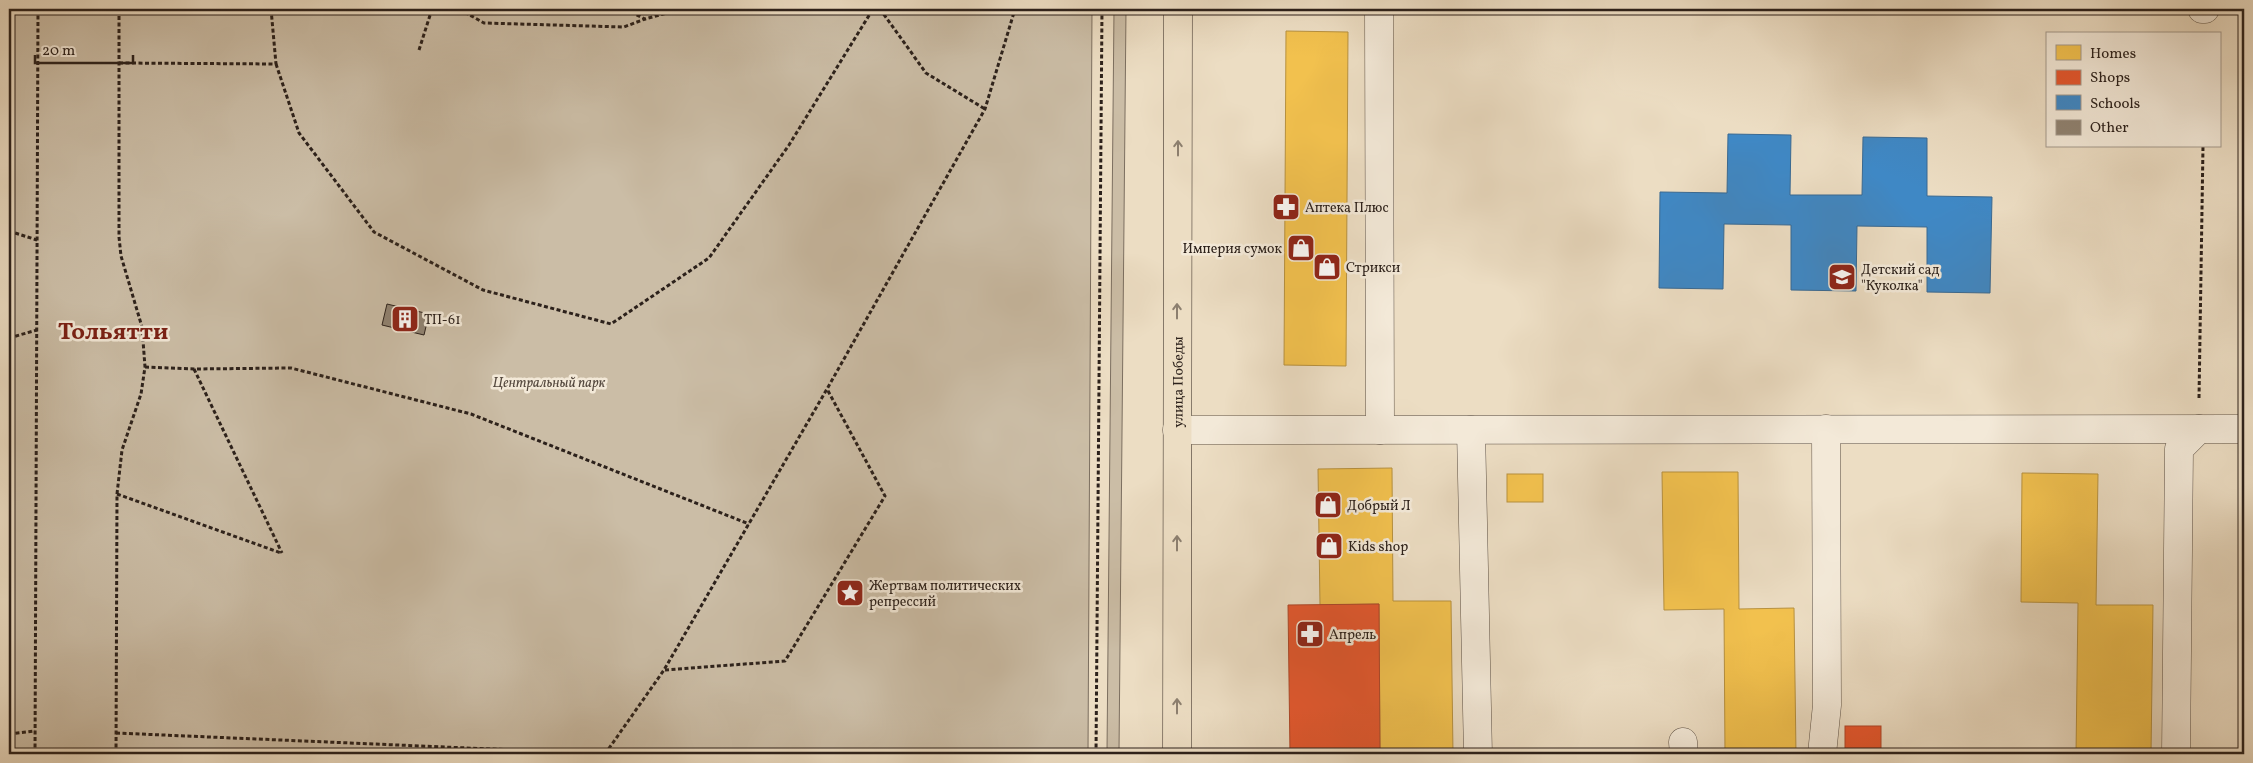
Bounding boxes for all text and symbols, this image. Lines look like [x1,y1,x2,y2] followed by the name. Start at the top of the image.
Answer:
[35,32,132,64] scale bar
[2046,32,2220,148] legend
[42,41,75,62] text: 20 m
[2090,44,2136,65] text: Homes
[2090,68,2130,89] text: Shops
[2090,94,2140,115] text: Schools
[2090,118,2129,139] text: Other
[1173,140,1183,156] one-way arrow
[1271,192,1301,222] pharmacy icon: Аптека Плюс
[1305,199,1389,218] place label: Аптека Плюс
[1286,233,1316,263] shop icon: Империя сумок
[1182,240,1283,259] place label: Империя сумок
[1312,252,1342,282] shop icon: Стрикси
[1346,259,1401,278] place label: Стрикси
[1861,261,1940,296] place label: Детский сад "Куколка"
[1827,262,1857,292] school or university icon: Детский сад "Куколка"
[1173,303,1182,319] one-way arrow
[390,304,420,334] building icon: ТП-61
[424,311,461,330] place label: ТП-61
[58,316,168,350] district label: Тольятти
[1169,336,1189,428] street label: улица Победы
[493,374,606,393] park label: Центральный парк
[1313,490,1343,520] shop icon: Добрый Л
[1347,497,1411,516] place label: Добрый Л
[1314,531,1344,561] shop icon: Kids shop
[1172,535,1182,552] one-way arrow
[1348,538,1408,557] place label: Kids shop
[869,577,1021,612] place label: Жертвам политических репрессий
[835,578,865,608] place icon: Жертвам политических репрессий
[1295,619,1325,649] pharmacy icon: Апрель
[1329,626,1376,645] place label: Апрель
[1172,698,1182,714] one-way arrow

